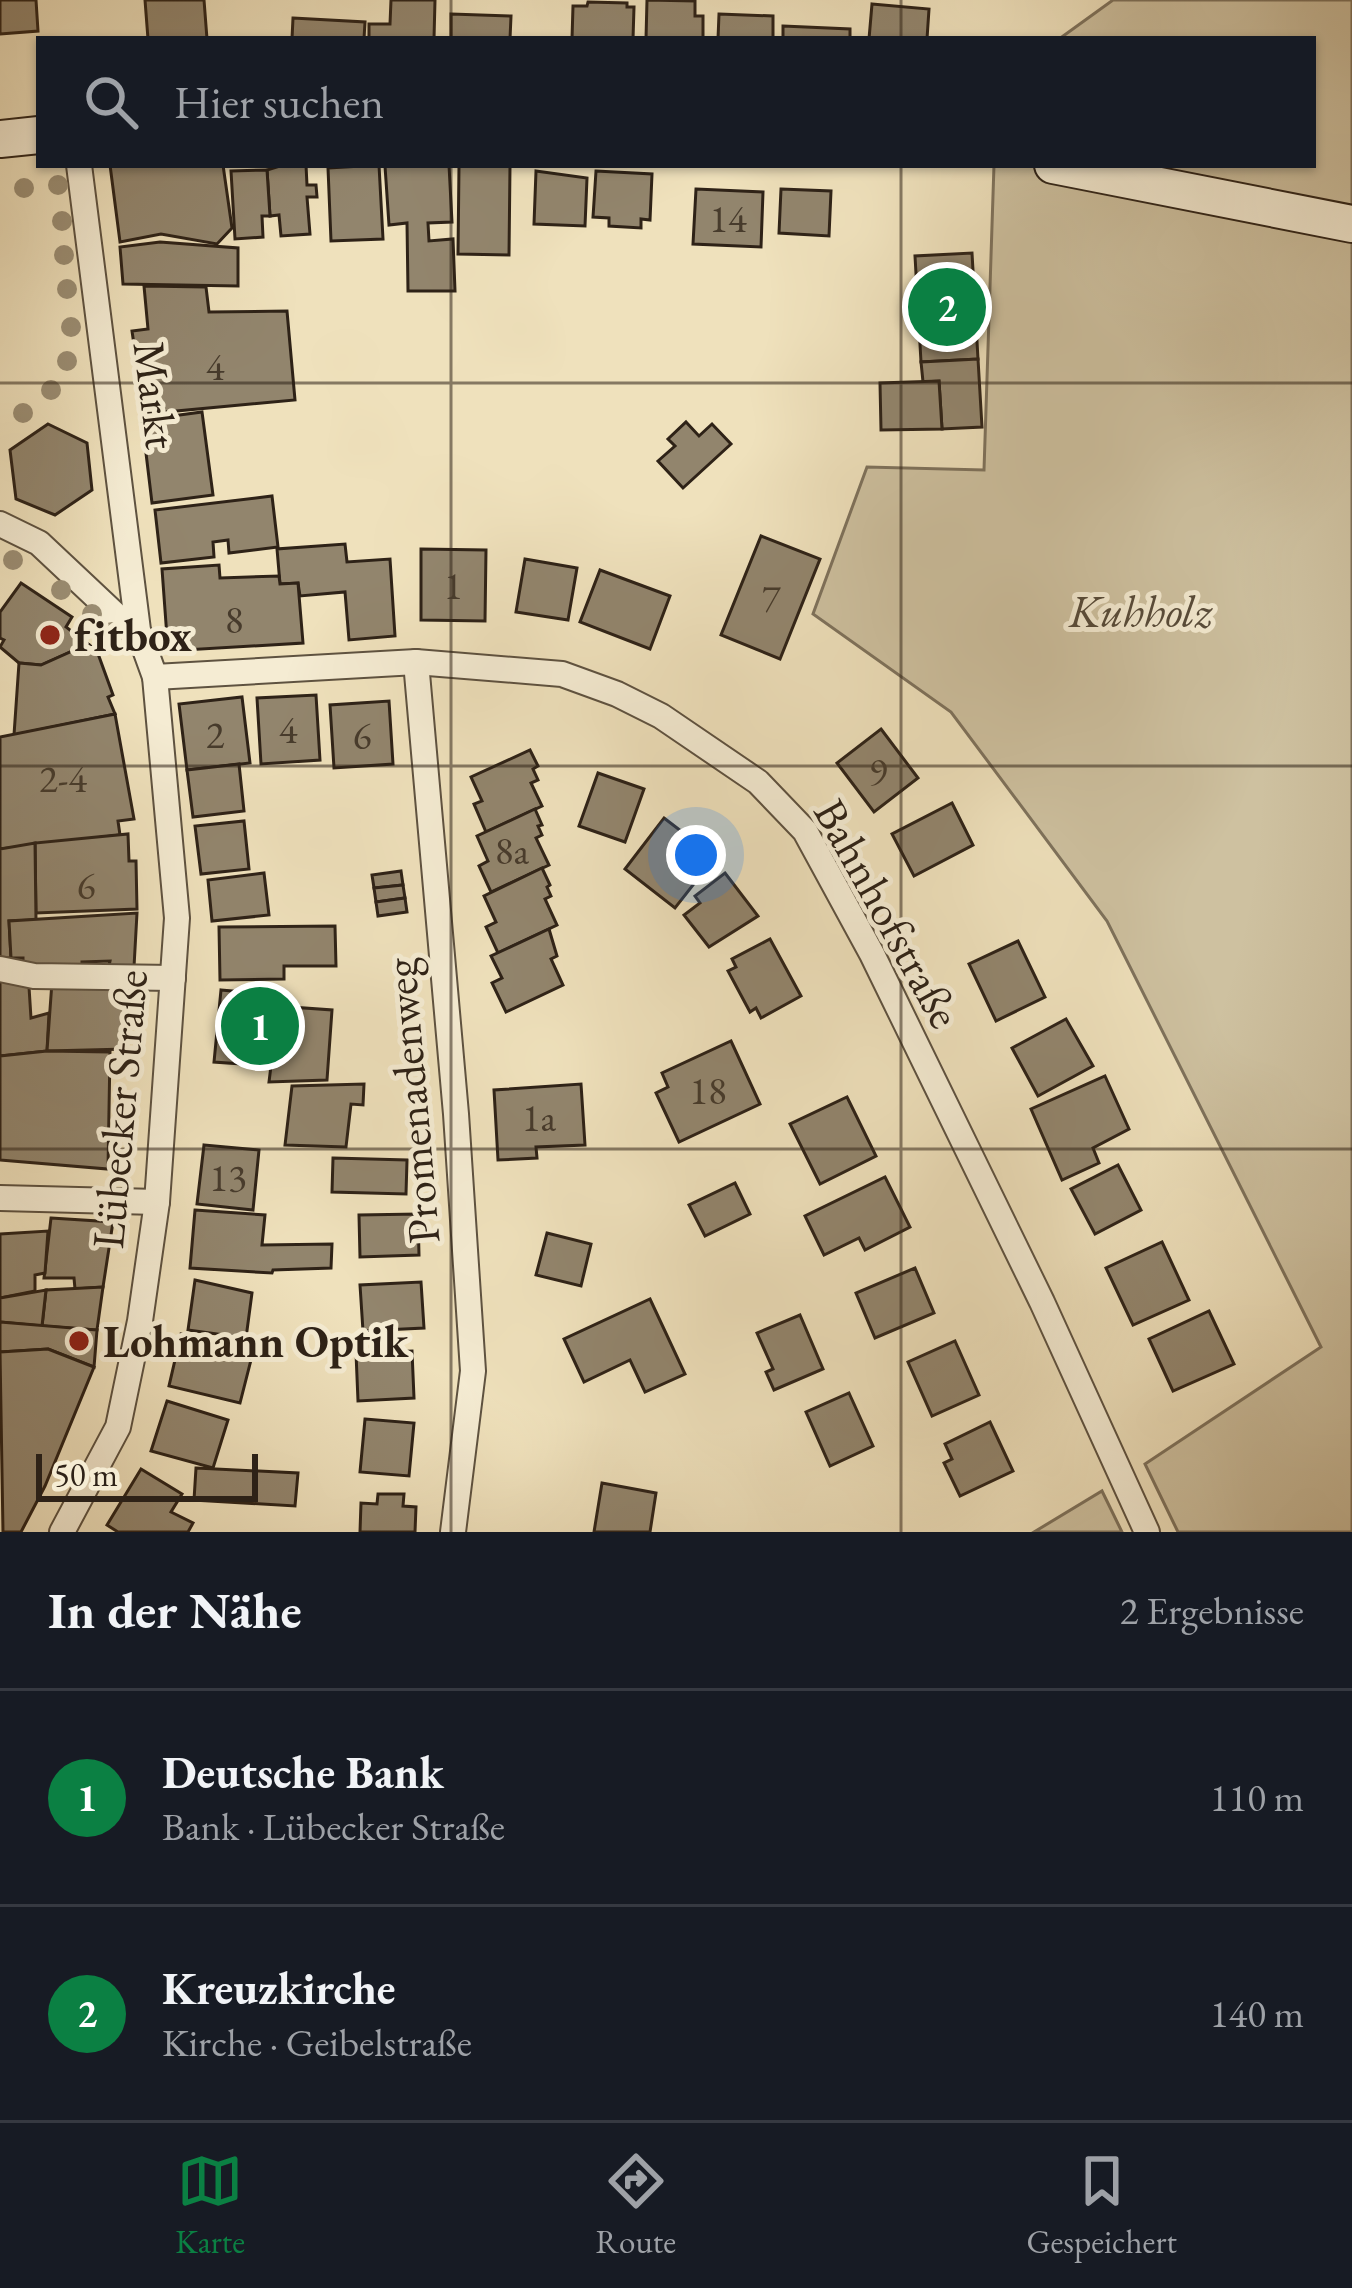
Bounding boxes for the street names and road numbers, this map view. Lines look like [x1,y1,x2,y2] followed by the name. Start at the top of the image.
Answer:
[121,338,191,452] street label: Markt
[801,788,975,1038] street label: Bahnhofstraße
[370,955,452,1246] street label: Promenadenweg
[78,967,160,1251] street label: Lübecker Straße

